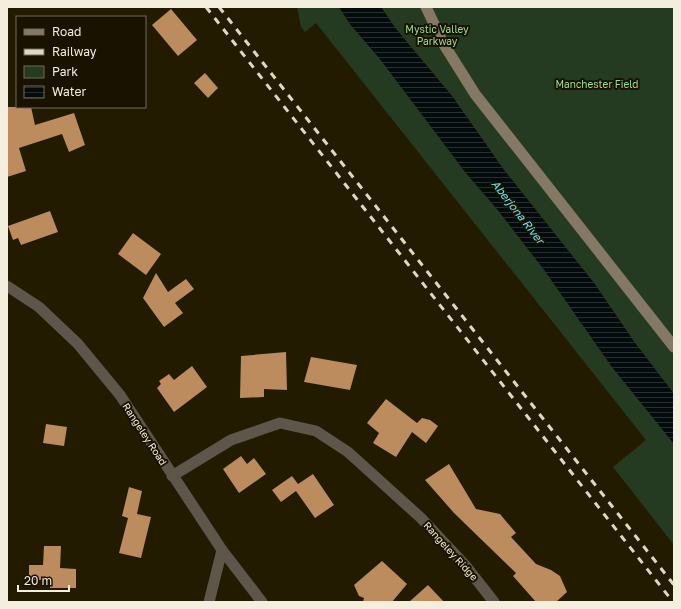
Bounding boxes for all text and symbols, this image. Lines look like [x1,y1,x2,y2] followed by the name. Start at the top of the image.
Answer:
[16,16,146,108] legend
[405,23,469,47] park label: Mystic Valley Parkway
[52,24,81,39] text: Road
[52,44,97,59] text: Railway
[52,64,78,79] text: Park
[556,78,638,90] park label: Manchester Field
[52,84,86,99] text: Water
[489,177,548,248] water label: Aberjona River
[120,401,170,467] street label: Rangeley Road
[422,519,481,583] street label: Rangeley Ridge
[18,567,69,593] scale bar
[24,573,52,588] text: 20 m

